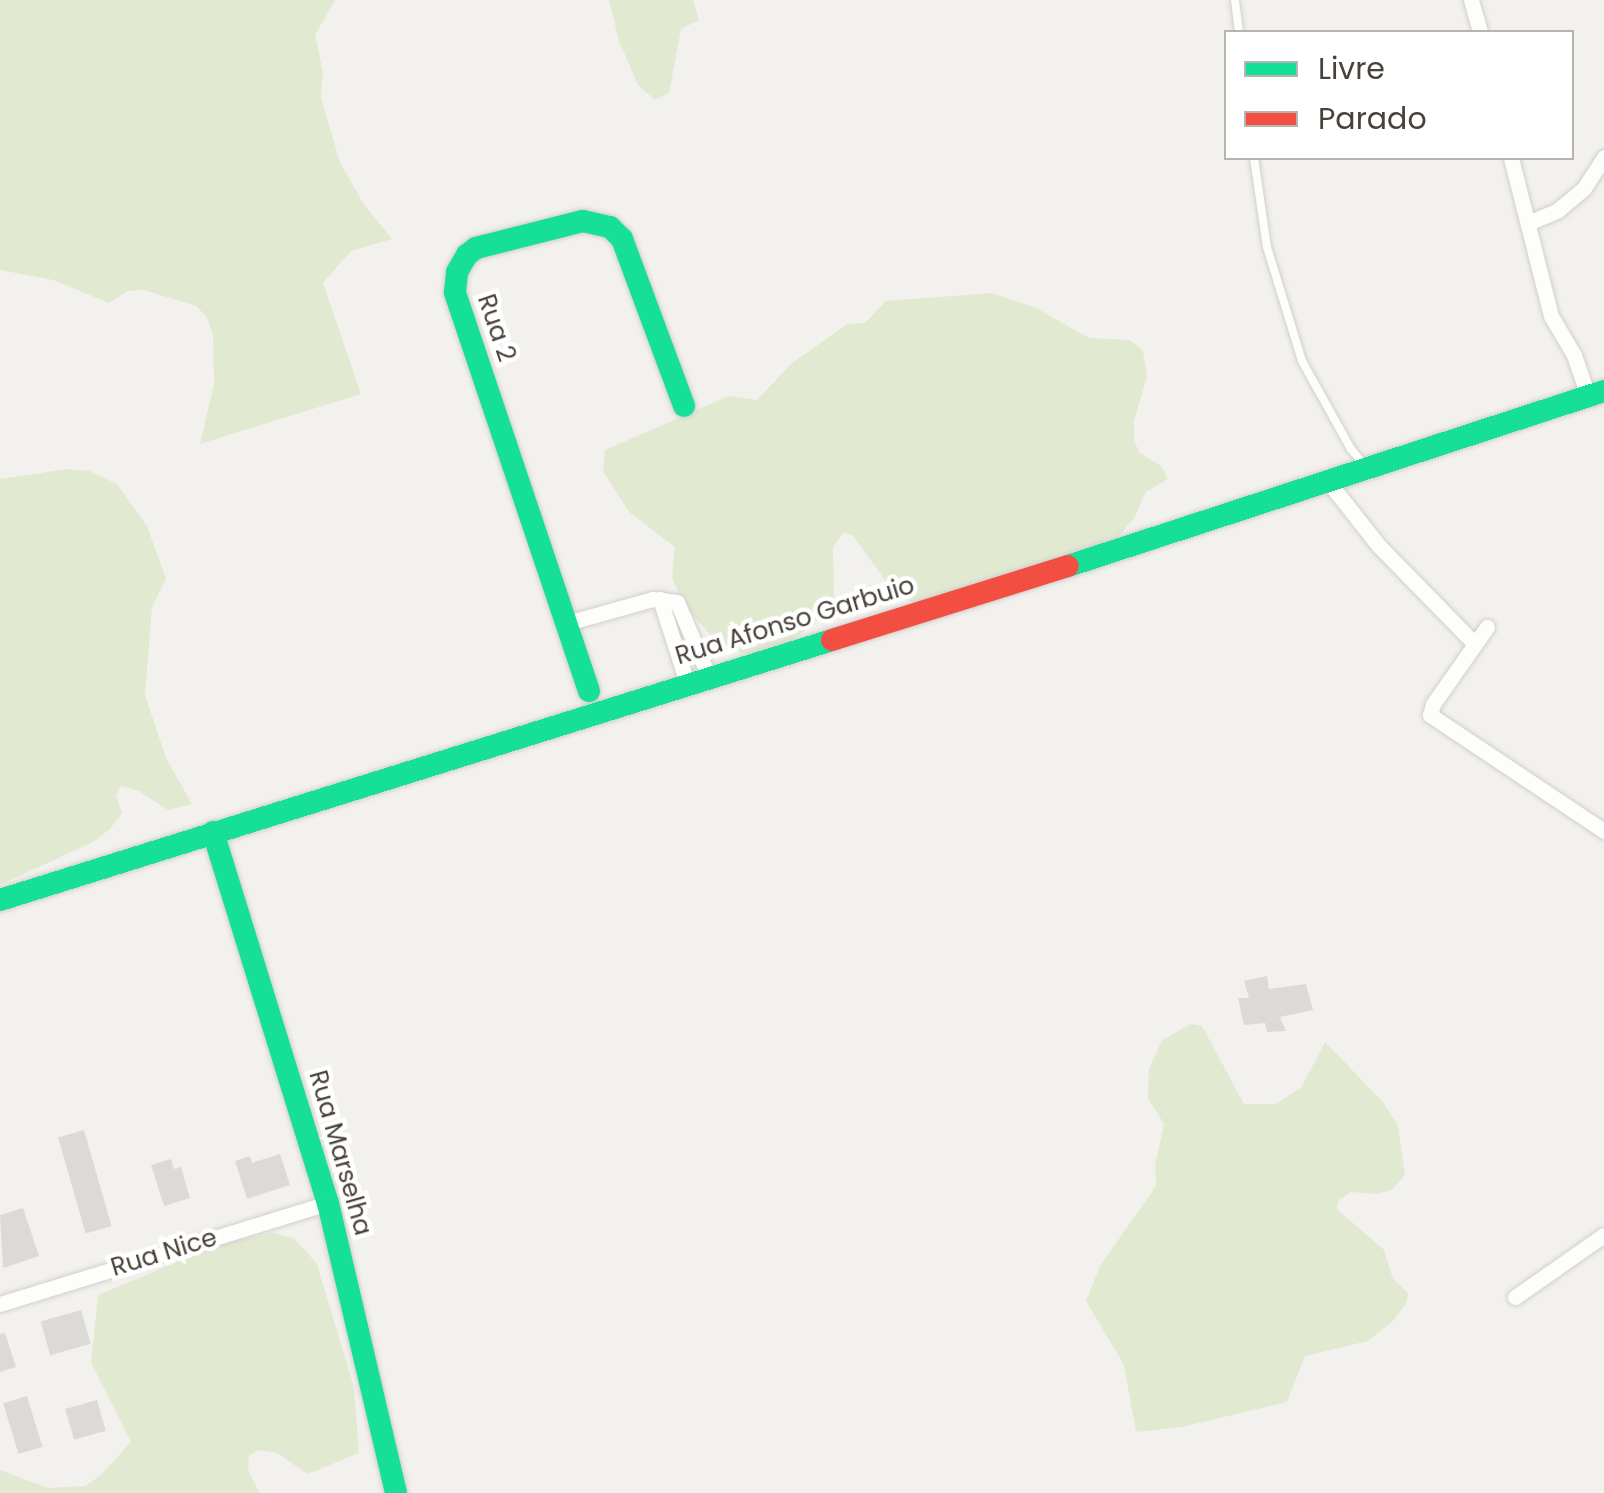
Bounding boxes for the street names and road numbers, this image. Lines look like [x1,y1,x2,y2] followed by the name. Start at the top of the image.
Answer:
[471,290,521,366] street label: Rua 2
[672,570,918,672] street label: Rua Afonso Garbuio
[302,1067,378,1239] street label: Rua Marselha
[107,1223,221,1283] street label: Rua Nice

